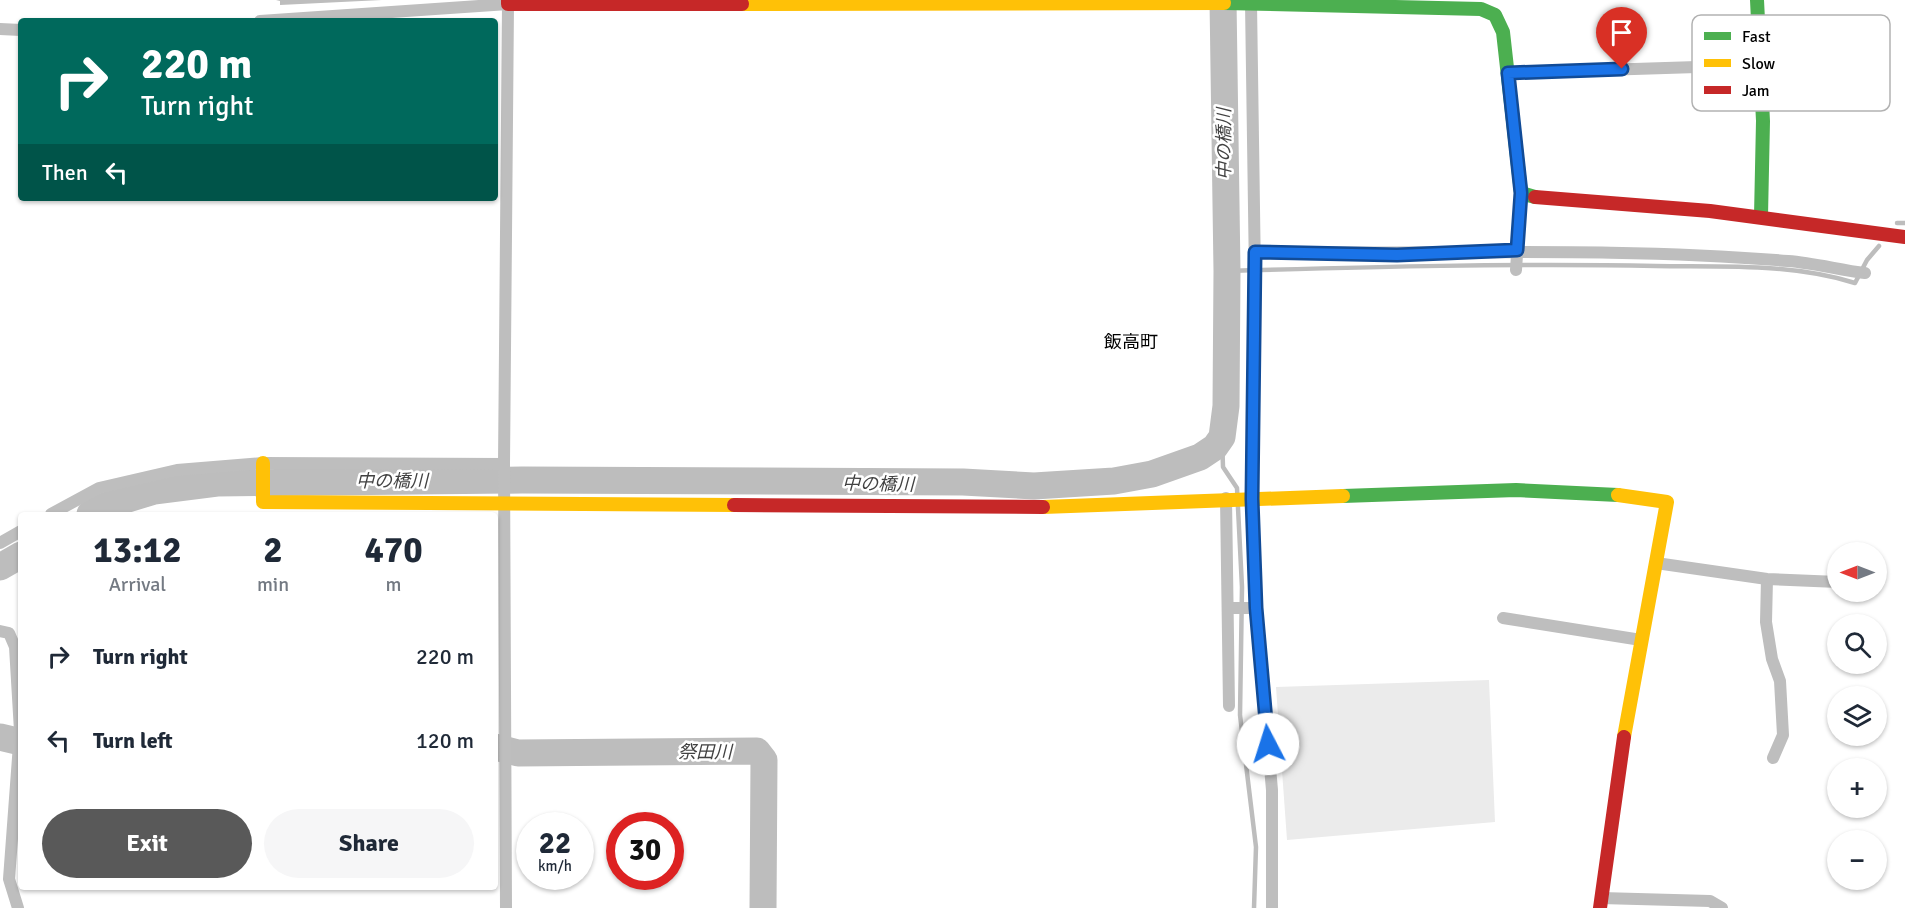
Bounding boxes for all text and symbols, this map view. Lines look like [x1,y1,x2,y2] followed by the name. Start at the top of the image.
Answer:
[1596,7,1647,69] pin
[1692,15,1890,111] legend
[1605,16,1638,49] icon: arrive
[1742,27,1771,47] text: Fast
[141,39,252,90] text: 220 m
[42,42,120,120] icon: right
[1742,54,1776,74] text: Slow
[1742,81,1770,101] text: Jam
[141,90,254,123] text: Turn right
[1213,106,1235,180] water label: 中の橋川
[100,156,133,189] icon: left
[42,159,88,186] text: Then
[1104,331,1158,353] district label: 飯高町
[356,470,430,492] water label: 中の橋川
[842,472,916,496] water label: 中の橋川
[93,528,182,573] text: 13:12
[263,528,283,573] text: 2
[364,528,423,573] text: 470
[1827,542,1887,602] north arrow
[1827,542,1887,890] map controls
[109,572,166,597] text: Arrival
[257,572,289,597] text: min
[386,572,402,597] text: m
[1827,614,1887,674] button: search
[42,640,75,673] icon: right
[93,643,188,670] text: Turn right
[416,643,474,670] text: 220 m
[1827,686,1887,746] button: layers
[1236,712,1300,776] position arrow
[42,724,75,757] icon: left
[93,727,173,754] text: Turn left
[416,727,474,754] text: 120 m
[678,741,734,763] water label: 祭田川
[1827,758,1887,818] button: +
[42,809,252,878] button: Exit
[264,809,474,878] button: Share
[606,812,684,890] speed limit sign: 30
[539,825,571,862] text: 22
[1827,830,1887,890] button: −
[538,857,572,875] text: km/h

